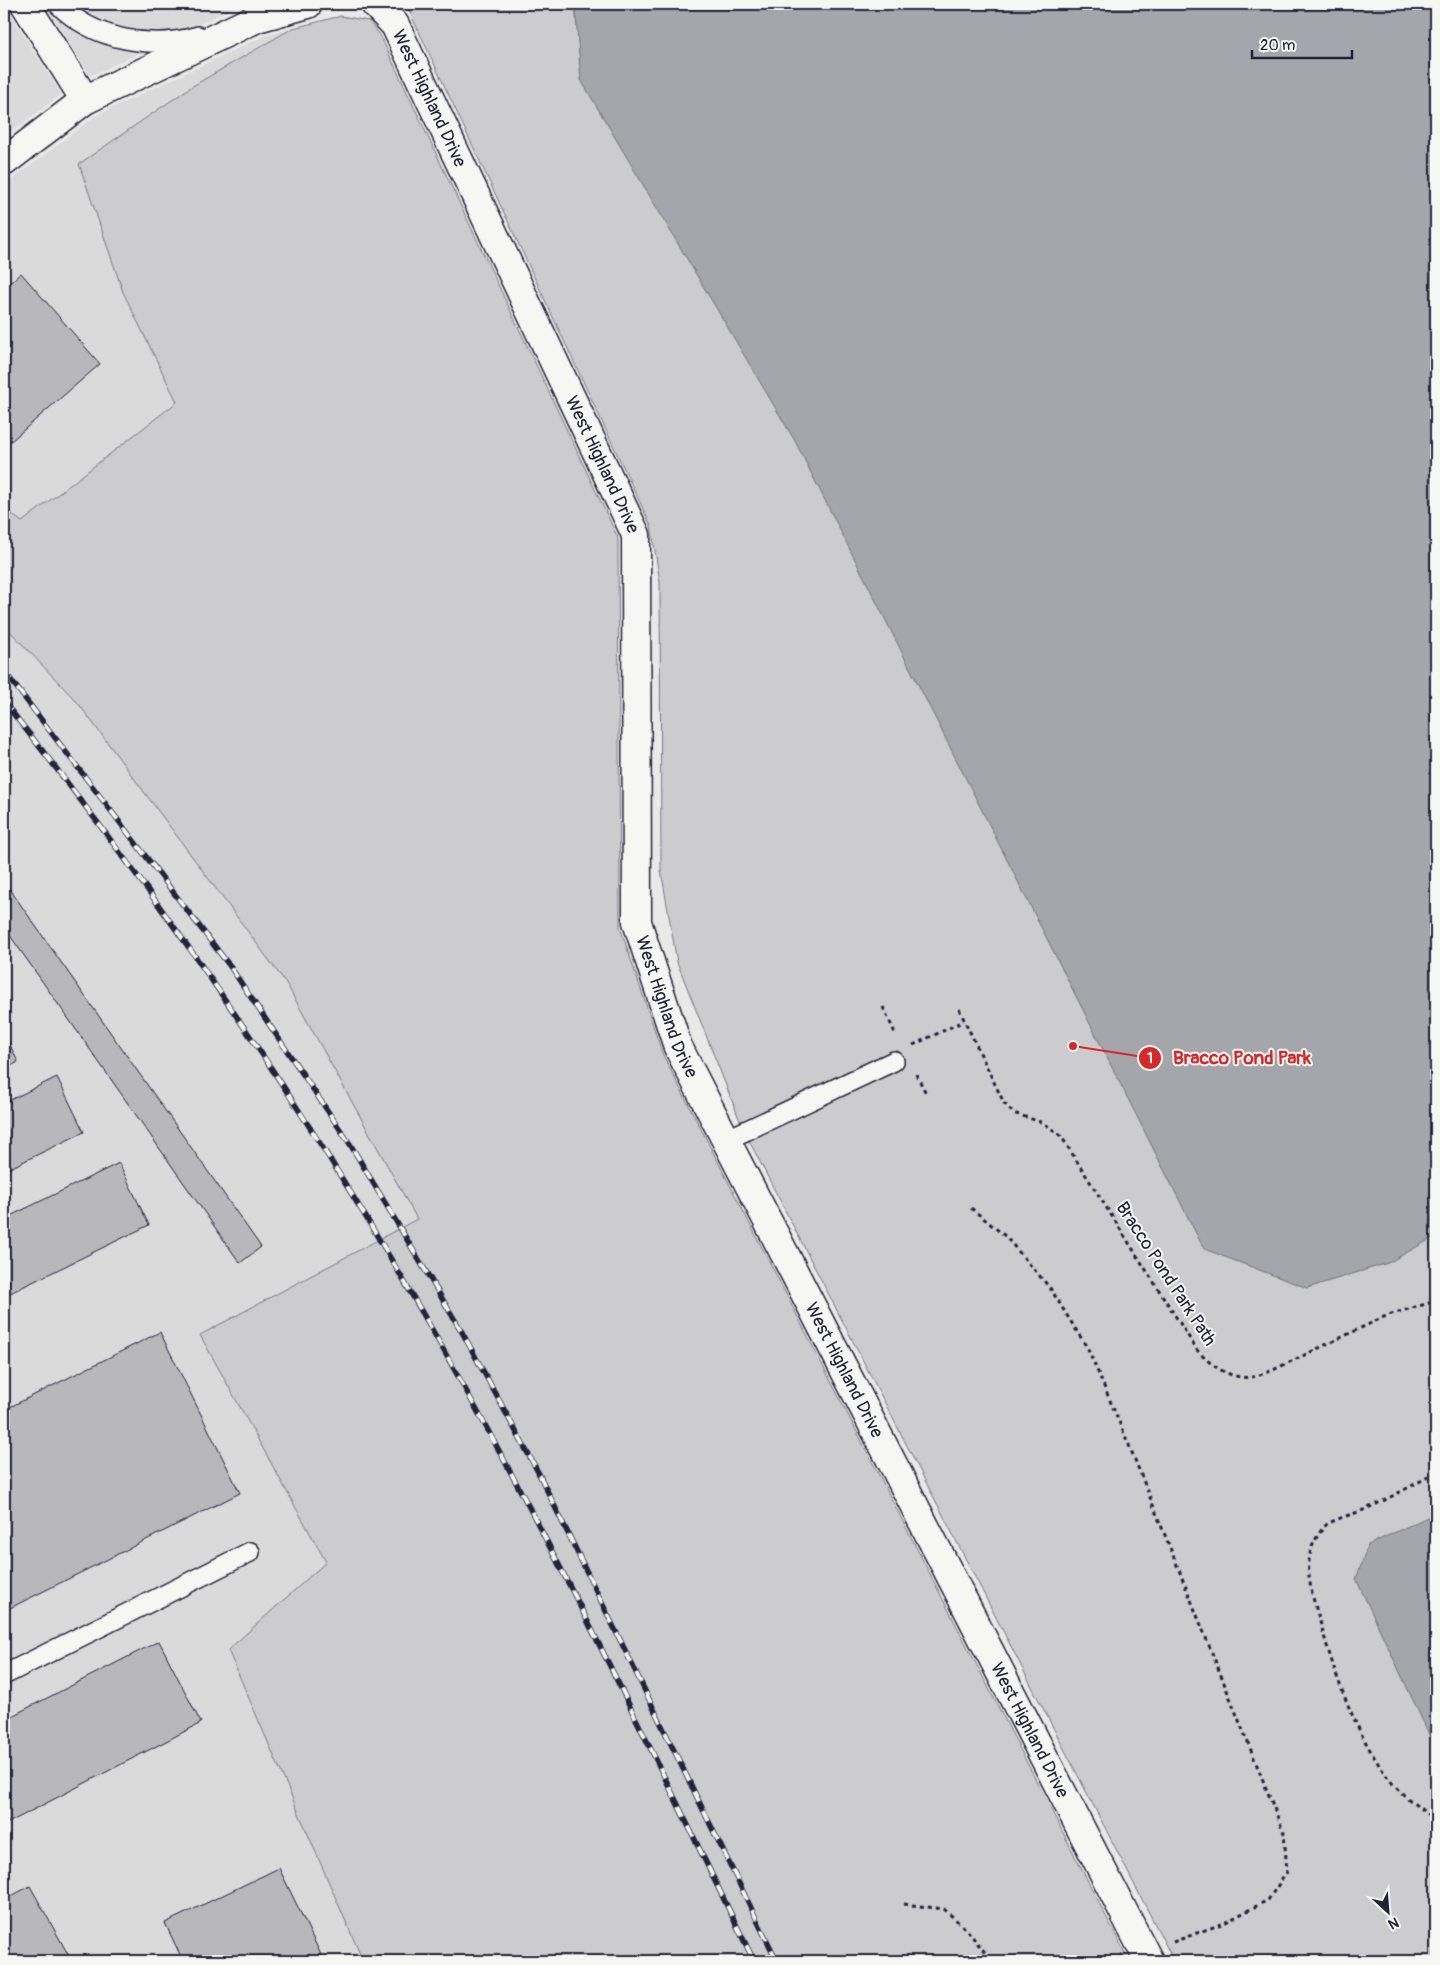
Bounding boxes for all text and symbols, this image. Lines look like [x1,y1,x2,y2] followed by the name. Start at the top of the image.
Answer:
[387,26,472,171] street label: West Highland Drive
[1252,28,1352,60] scale bar
[1260,36,1295,55] text: 20 m
[560,392,645,537] street label: West Highland Drive
[631,933,703,1082] street label: West Highland Drive
[1138,1041,1321,1075] callout: Bracco Pond Park
[1173,1046,1312,1070] text: Bracco Pond Park
[1147,1049,1153,1068] text: 1
[1111,1198,1221,1350] street label: Bracco Pond Park Path
[800,1298,889,1442] street label: West Highland Drive
[986,1658,1074,1802] street label: West Highland Drive
[1362,1888,1412,1938] north arrow
[1385,1914,1401,1933] text: N

